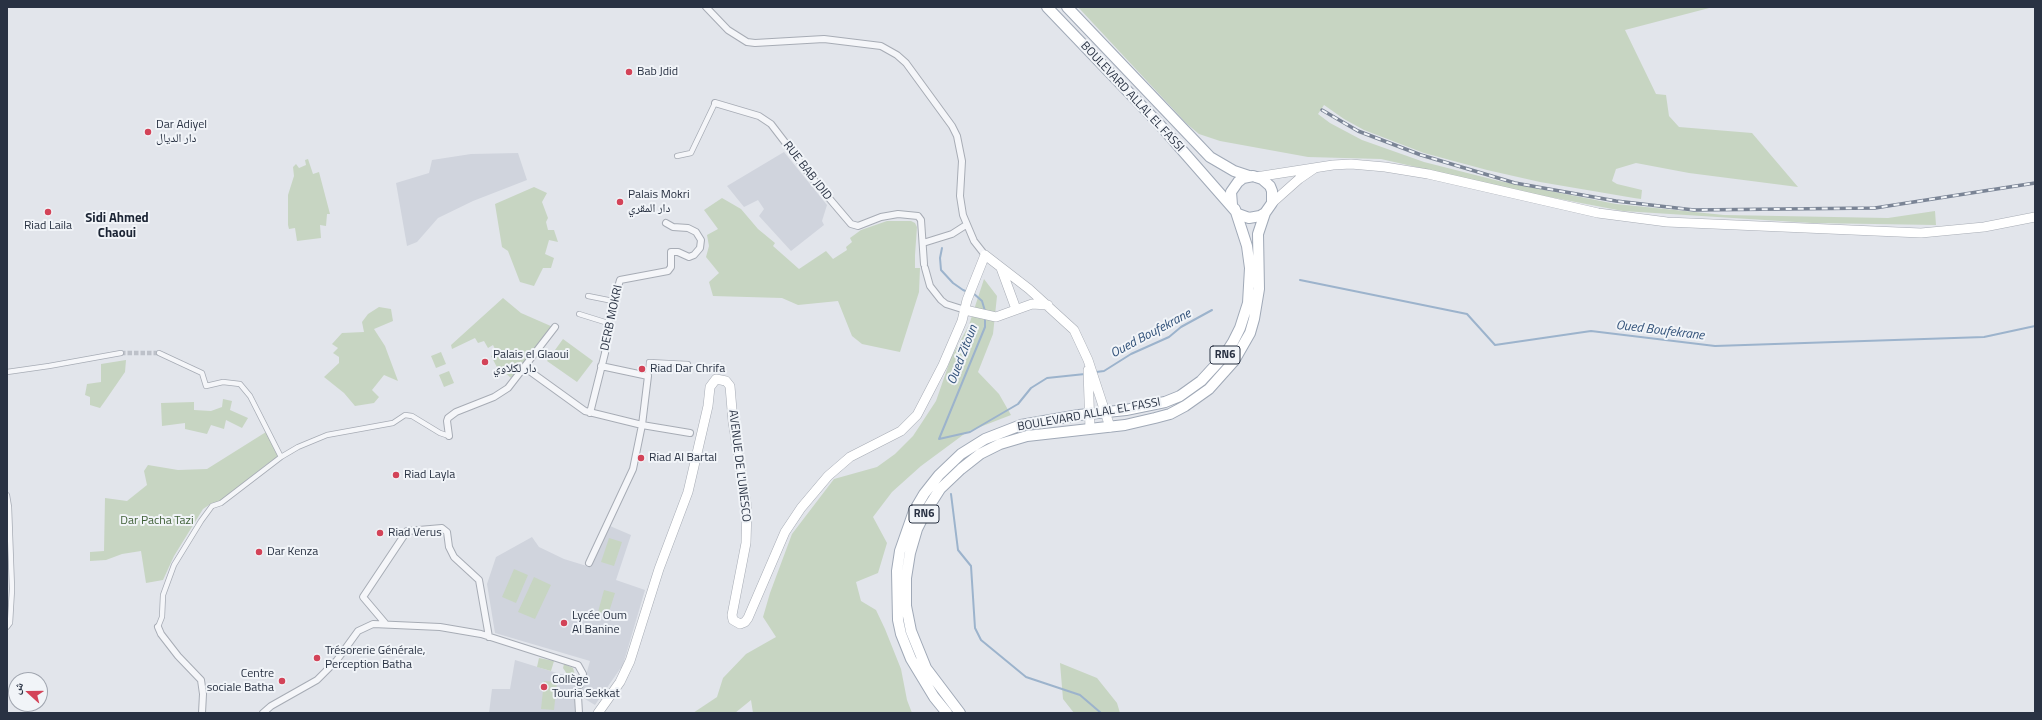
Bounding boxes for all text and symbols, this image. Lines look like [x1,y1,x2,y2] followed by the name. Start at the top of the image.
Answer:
[1077,39,1187,155] street label: BOULEVARD ALLAL EL FASSI
[637,65,678,79] place label: Bab Jdid
[624,67,634,77] marker: Bab Jdid
[156,118,207,146] place label: Dar Adiyel دار الديال
[143,127,153,137] marker: Dar Adiyel دار الديال
[780,139,834,203] street label: RUE BAB JDID
[628,188,690,216] place label: Palais Mokri دار المقري
[615,197,625,207] marker: Palais Mokri دار المقري
[43,207,53,217] marker: Riad Laila
[85,211,149,242] district label: Sidi Ahmed Chaoui
[24,219,72,233] place label: Riad Laila
[598,284,626,352] street label: DERB MOKRI
[1108,306,1194,362] water label: Oued Boufekrane
[1615,318,1705,344] water label: Oued Boufekrane
[944,323,982,387] water label: Oued Zitoun
[1210,346,1240,364] road number: RN6
[493,348,569,376] place label: Palais el Glaoui دار لكلاوي
[480,357,490,367] marker: Palais el Glaoui دار لكلاوي
[650,362,725,376] place label: Riad Dar Chrifa
[637,364,647,374] marker: Riad Dar Chrifa
[1016,395,1162,435] street label: BOULEVARD ALLAL EL FASSI
[725,409,753,523] street label: AVENUE DE L'UNESCO
[649,451,717,465] place label: Riad Al Bartal
[636,453,646,463] marker: Riad Al Bartal
[404,468,455,482] place label: Riad Layla
[391,470,401,480] marker: Riad Layla
[909,505,939,523] road number: RN6
[120,514,194,528] park label: Dar Pacha Tazi
[388,526,442,540] place label: Riad Verus
[375,528,385,538] marker: Riad Verus
[267,545,318,559] place label: Dar Kenza
[254,547,264,557] marker: Dar Kenza
[572,609,627,637] place label: Lycée Oum Al Banine
[559,618,569,628] marker: Lycée Oum Al Banine
[325,644,425,672] place label: Trésorerie Générale, Perception Batha
[312,653,322,663] marker: Trésorerie Générale, Perception Batha
[207,667,274,695] place label: Centre sociale Batha
[8,672,48,712] north arrow
[552,673,620,701] place label: Collège Touria Sekkat
[277,676,287,686] marker: Centre sociale Batha
[8,680,27,696] text: ش
[539,682,549,692] marker: Collège Touria Sekkat

